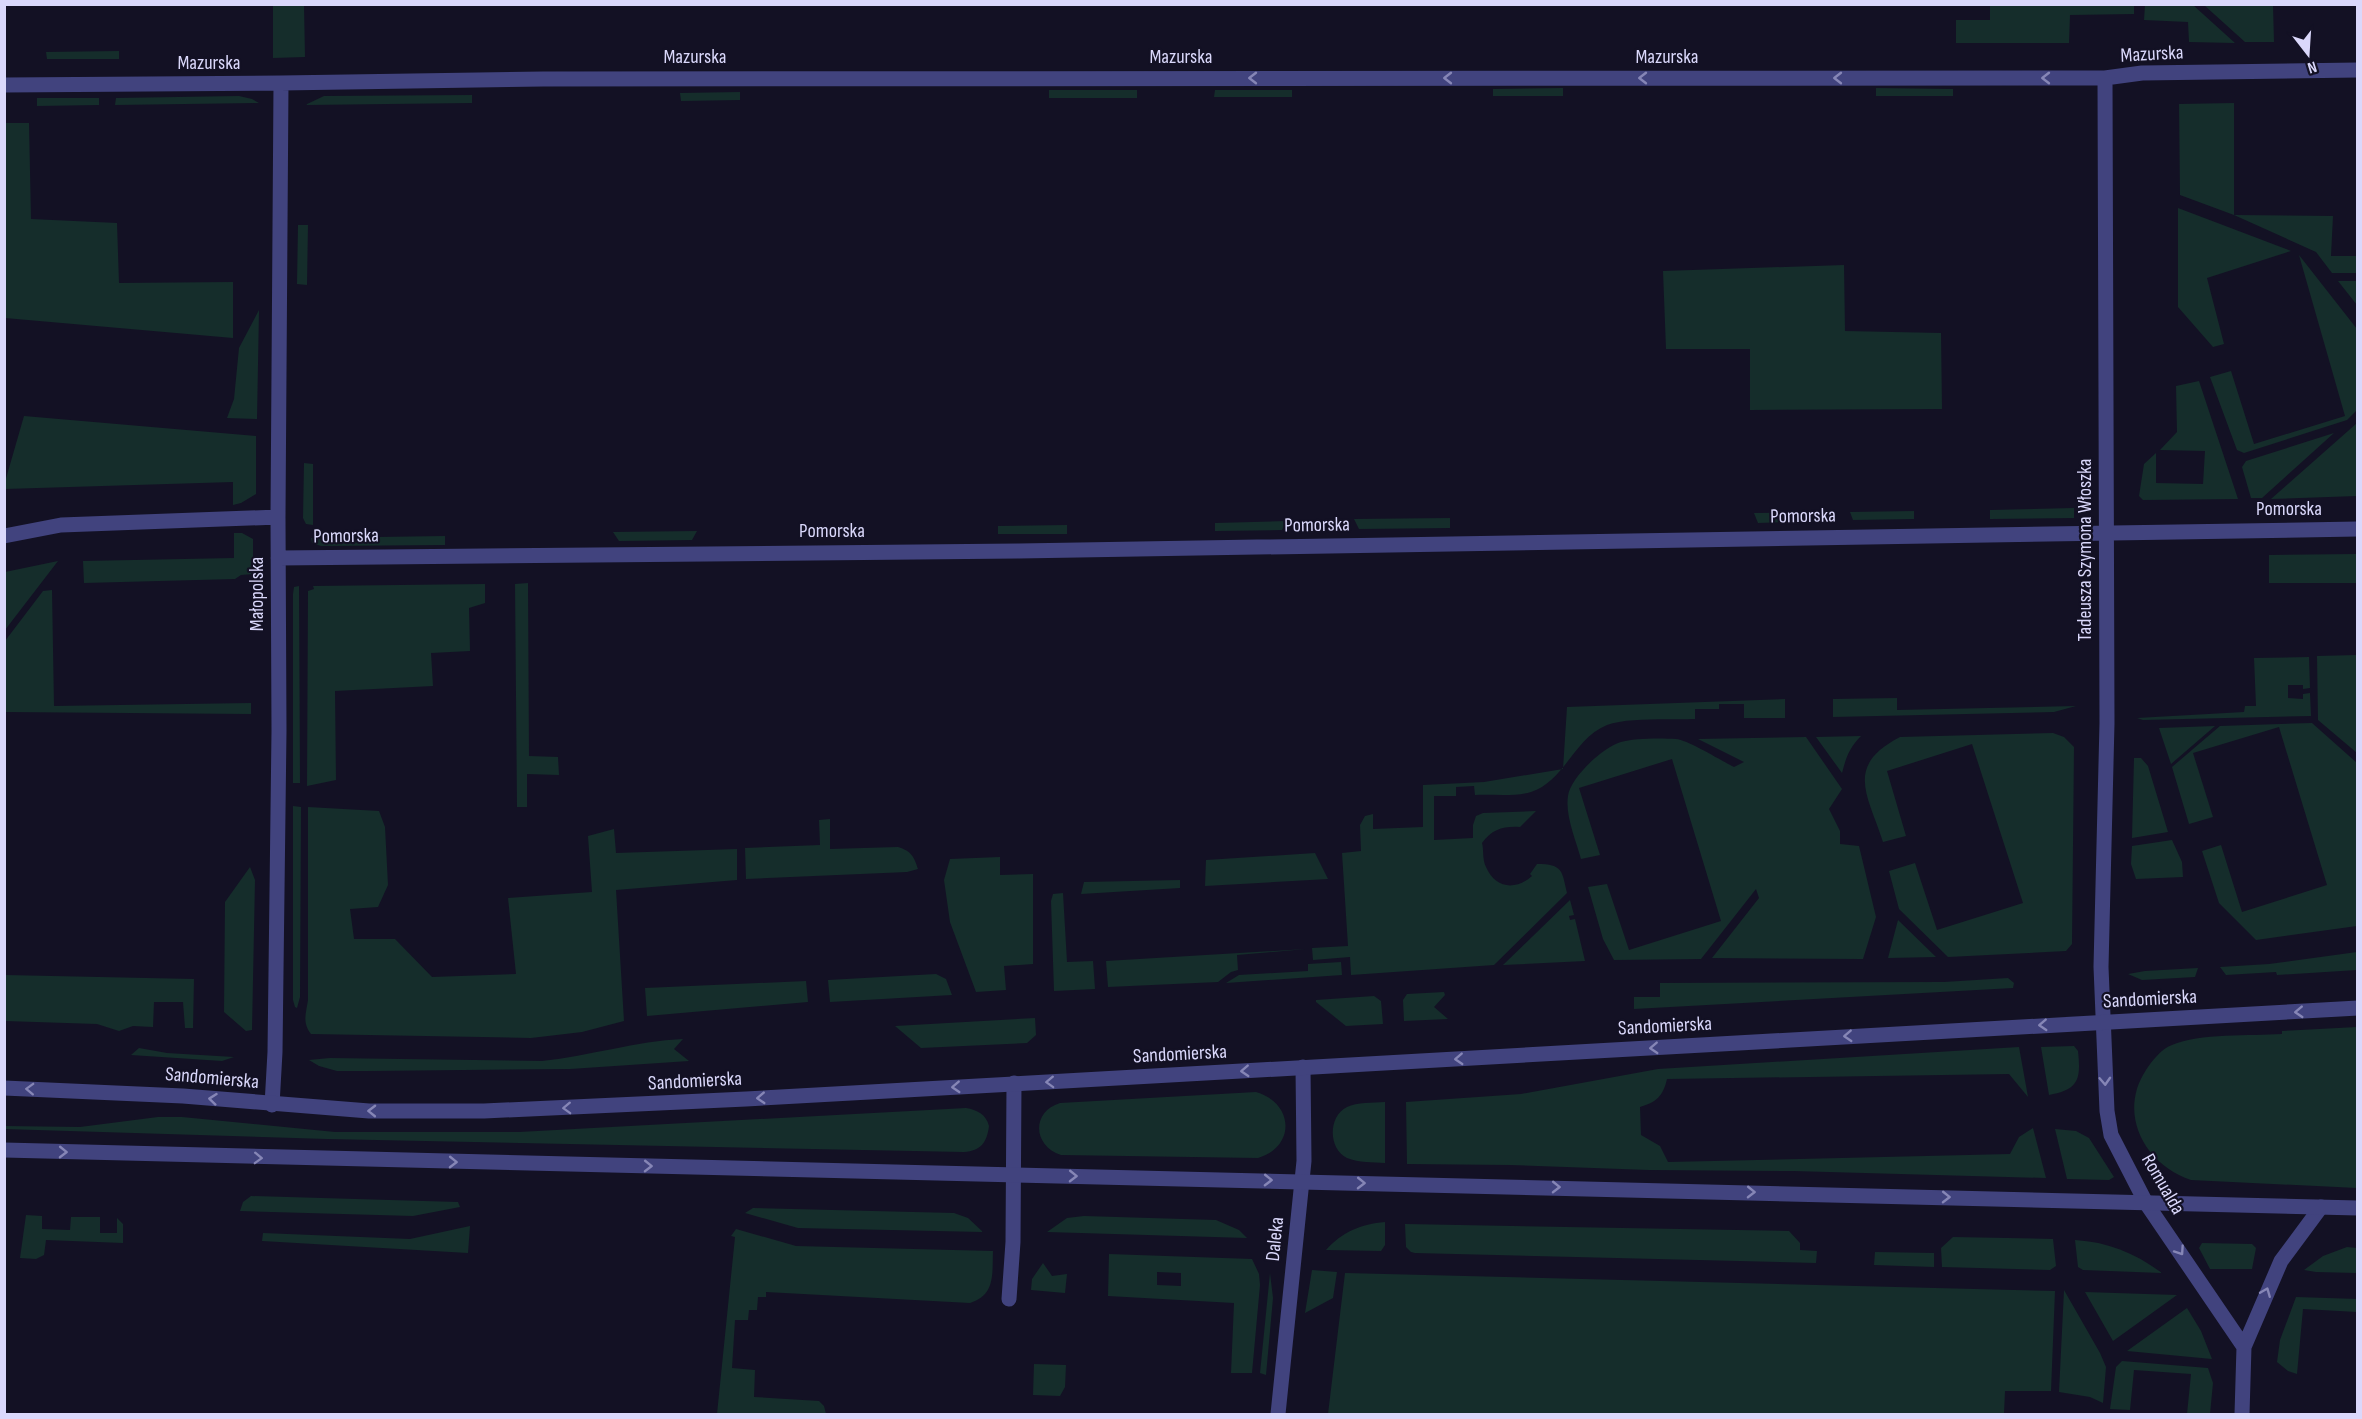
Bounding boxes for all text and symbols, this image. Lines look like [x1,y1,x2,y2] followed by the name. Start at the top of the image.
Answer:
[2278,24,2338,84] north arrow
[2120,40,2184,68] street label: Mazurska
[663,45,727,69] street label: Mazurska
[1149,45,1213,69] street label: Mazurska
[1635,45,1699,69] street label: Mazurska
[177,51,241,75] street label: Mazurska
[2305,57,2319,77] text: N
[1248,72,1257,84] one-way arrow
[1443,72,1452,84] one-way arrow
[1638,72,1647,84] one-way arrow
[1833,72,1842,84] one-way arrow
[2042,72,2051,84] one-way arrow
[2073,459,2097,641] street label: Tadeusza Szymona Włoszka
[2256,497,2322,521] street label: Pomorska
[1770,503,1836,529] street label: Pomorska
[1284,512,1350,538] street label: Pomorska
[799,519,865,543] street label: Pomorska
[313,523,379,549] street label: Pomorska
[245,557,269,631] street label: Małopolska
[2102,985,2198,1013] street label: Sandomierska
[2295,1005,2304,1018] one-way arrow
[1617,1012,1713,1040] street label: Sandomierska
[2038,1018,2047,1031] one-way arrow
[1844,1030,1853,1043] one-way arrow
[1132,1040,1228,1068] street label: Sandomierska
[1649,1041,1658,1054] one-way arrow
[1454,1052,1463,1065] one-way arrow
[164,1062,260,1094] street label: Sandomierska
[1240,1064,1249,1077] one-way arrow
[647,1067,743,1095] street label: Sandomierska
[1045,1075,1054,1088] one-way arrow
[2098,1076,2111,1085] one-way arrow
[951,1080,960,1093] one-way arrow
[26,1083,35,1096] one-way arrow
[757,1092,766,1105] one-way arrow
[209,1093,218,1106] one-way arrow
[562,1102,571,1115] one-way arrow
[367,1104,376,1117] one-way arrow
[58,1146,67,1158] one-way arrow
[2136,1149,2190,1219] street label: Romualda
[253,1151,262,1164] one-way arrow
[448,1156,457,1168] one-way arrow
[643,1160,652,1173] one-way arrow
[1068,1170,1077,1182] one-way arrow
[1263,1174,1272,1187] one-way arrow
[1356,1176,1365,1189] one-way arrow
[1551,1181,1560,1194] one-way arrow
[1746,1186,1755,1199] one-way arrow
[1941,1191,1950,1204] one-way arrow
[1261,1216,1289,1262] street label: Daleka
[2172,1244,2183,1255] one-way arrow
[2259,1288,2271,1299] one-way arrow

